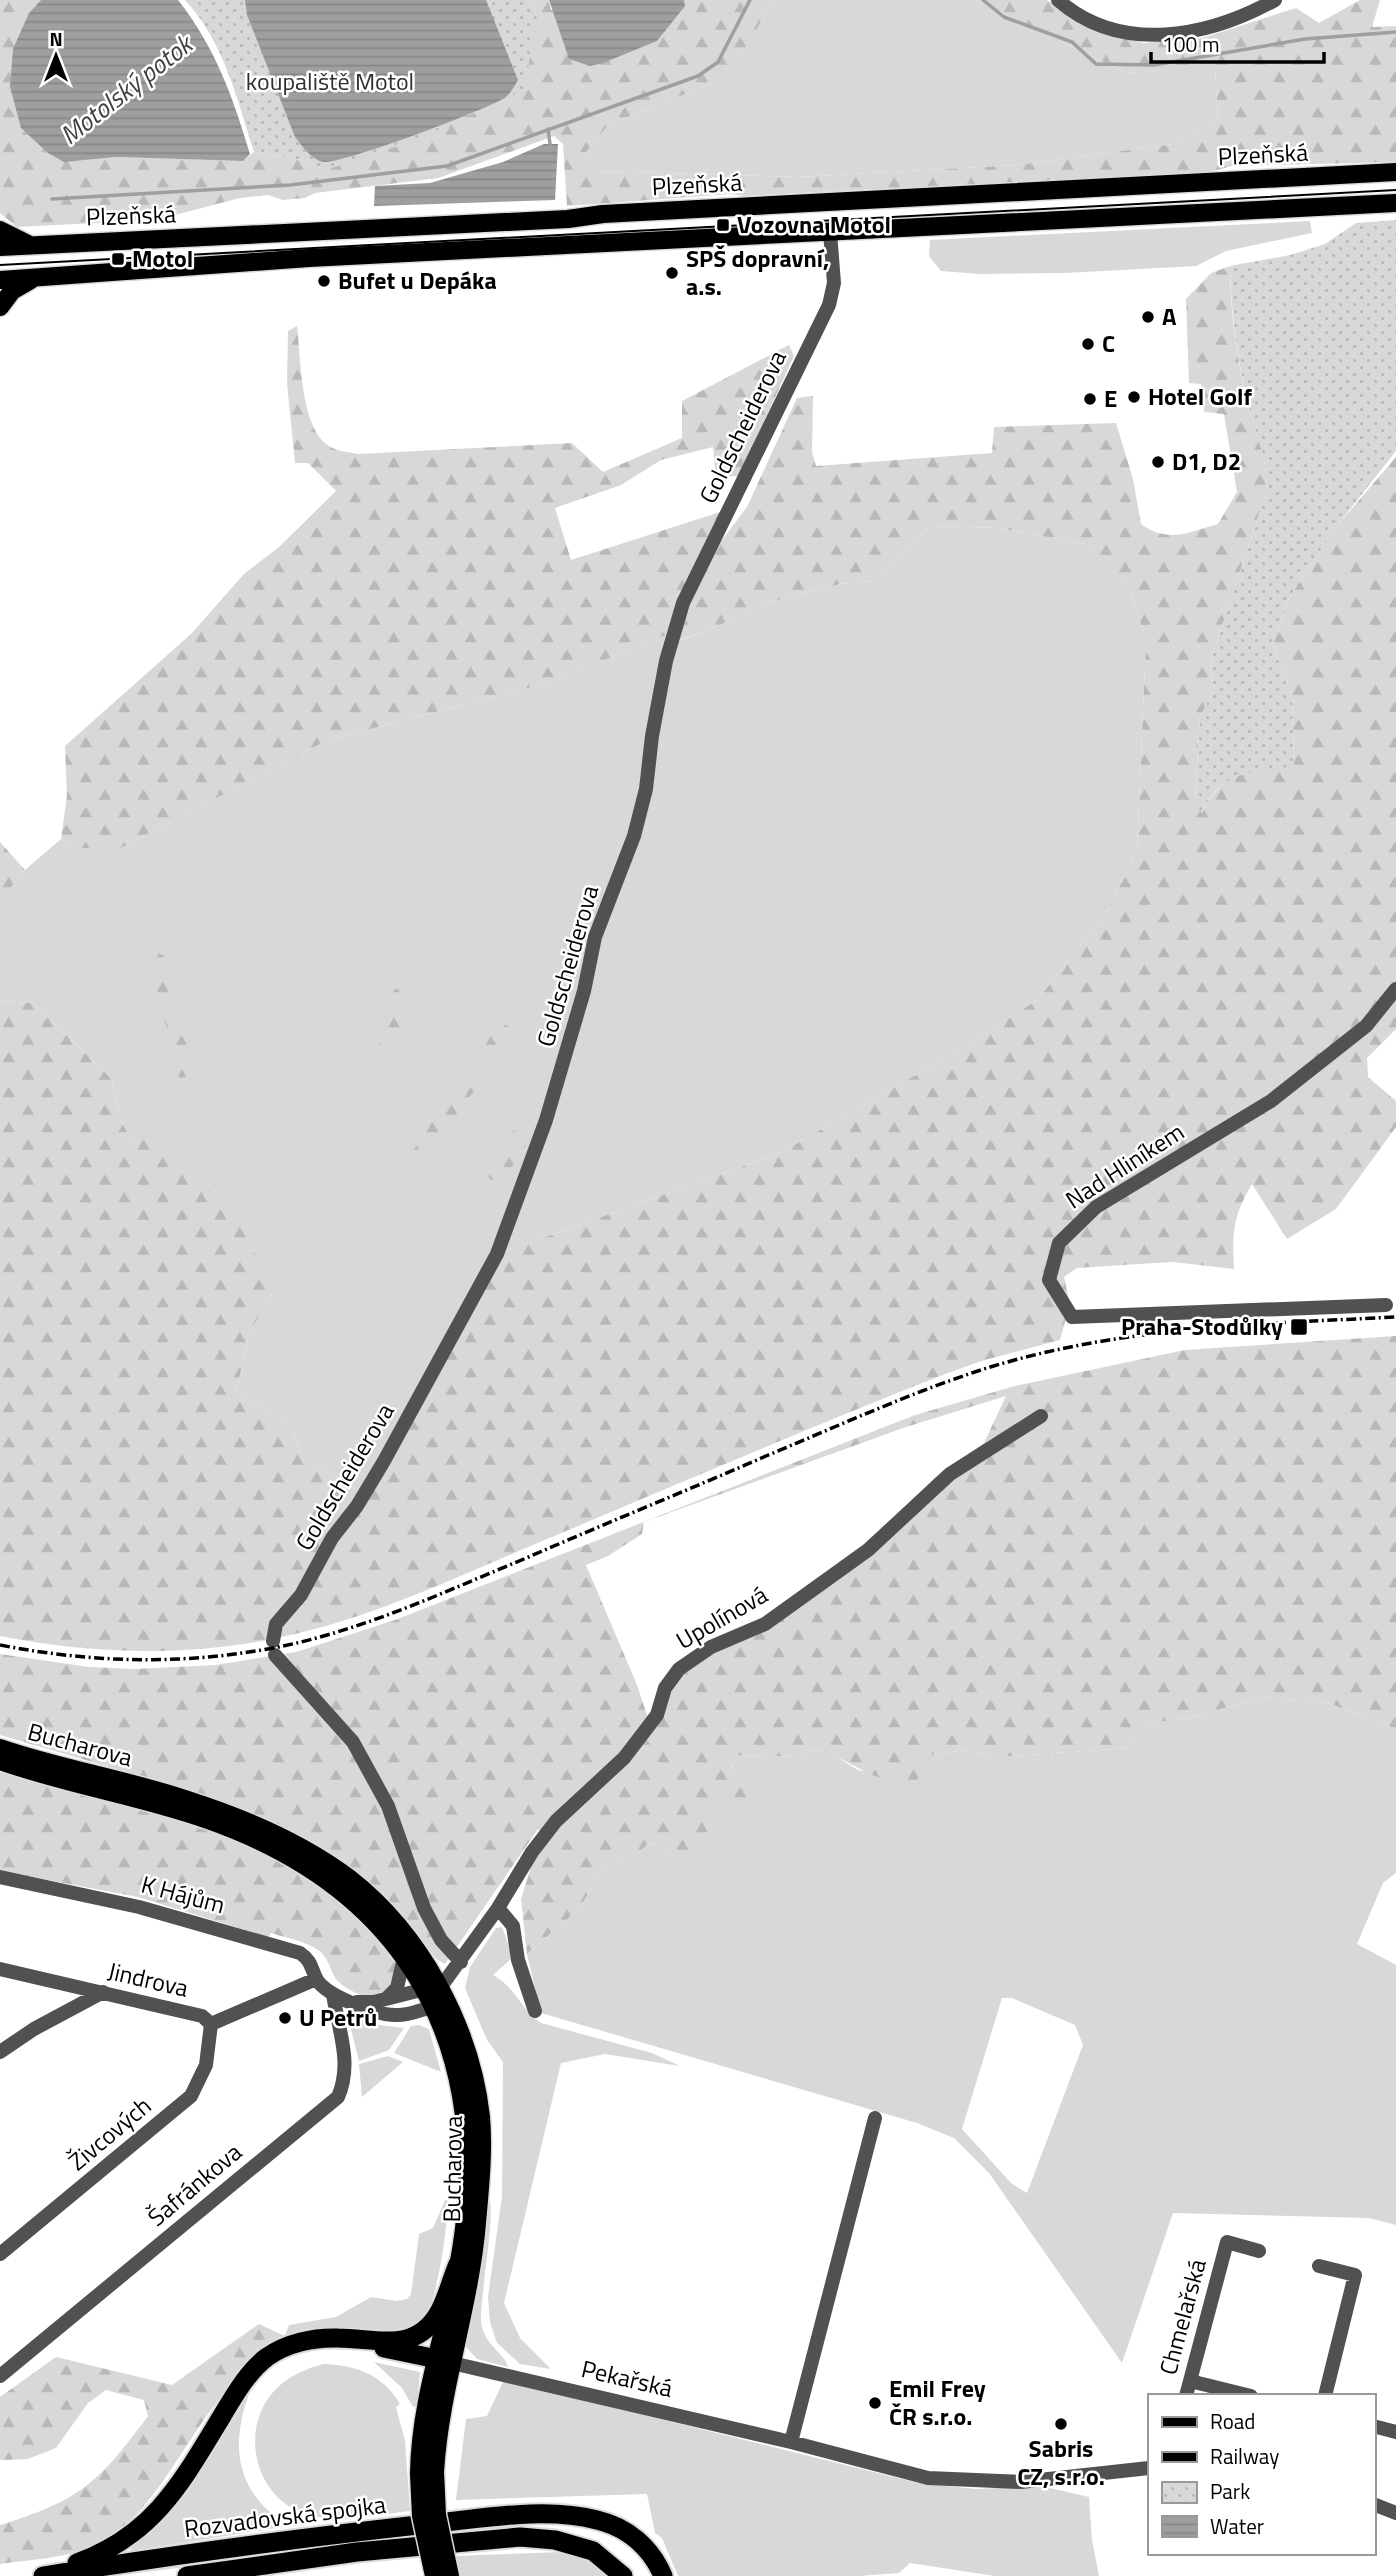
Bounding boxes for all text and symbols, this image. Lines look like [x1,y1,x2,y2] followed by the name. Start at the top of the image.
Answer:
[21,21,91,91] north arrow
[1151,21,1324,65] scale bar
[51,23,203,154] water label: Motolský potok
[49,24,63,53] text: N
[1162,28,1219,60] text: 100 m
[246,63,414,99] park label: koupaliště Motol
[1217,134,1309,174] street label: Plzeňská
[651,164,743,204] street label: Plzeňská
[85,195,177,235] street label: Plzeňská
[737,206,891,242] place label: Vozovna Motol
[715,217,731,233] marker: Vozovna Motol
[132,240,193,276] place label: Motol
[686,240,829,304] place label: SPŠ dopravní, a.s.
[110,251,126,267] marker: Motol
[338,262,497,298] place label: Bufet u Depáka
[664,265,680,281] marker: SPŠ dopravní, a.s.
[316,273,332,289] marker: Bufet u Depáka
[1162,298,1177,334] place label: A
[1140,309,1156,325] marker: A
[1102,325,1115,361] place label: C
[1080,336,1096,352] marker: C
[689,344,795,509] street label: Goldscheiderova
[1148,378,1253,414] place label: Hotel Golf
[1104,380,1117,416] place label: E
[1126,389,1142,405] marker: Hotel Golf
[1082,391,1098,407] marker: E
[1172,443,1241,479] place label: D1, D2
[1150,454,1166,470] marker: D1, D2
[527,881,607,1051] street label: Goldscheiderova
[1058,1113,1191,1217] street label: Nad Hliníkem
[1121,1308,1283,1344] place label: Praha-Stodůlky
[1289,1317,1309,1337] marker: Praha-Stodůlky
[286,1396,402,1557] street label: Goldscheiderova
[669,1576,774,1658] street label: Upolínová
[24,1713,137,1775] street label: Bucharova
[137,1866,229,1922] street label: K Hájům
[104,1952,192,2006] street label: Jindrova
[299,1999,377,2035] place label: U Petrů
[277,2010,293,2026] marker: U Petrů
[60,2088,159,2179] street label: Živcových
[433,2115,471,2223] street label: Bucharova
[139,2134,249,2234] street label: Šafránkova
[1149,2255,1215,2379] street label: Chmelařská
[578,2350,676,2406] street label: Pekařská
[889,2370,986,2434] place label: Emil Frey ČR s.r.o.
[1148,2394,1375,2555] legend
[867,2395,883,2411] marker: Emil Frey ČR s.r.o.
[1210,2405,1255,2437] text: Road
[1053,2416,1069,2432] marker: Sabris CZ, s.r.o.
[1017,2430,1105,2494] place label: Sabris CZ, s.r.o.
[1210,2440,1279,2472] text: Railway
[1210,2475,1250,2507] text: Park
[182,2486,388,2546] street label: Rozvadovská spojka
[1210,2510,1264,2542] text: Water

